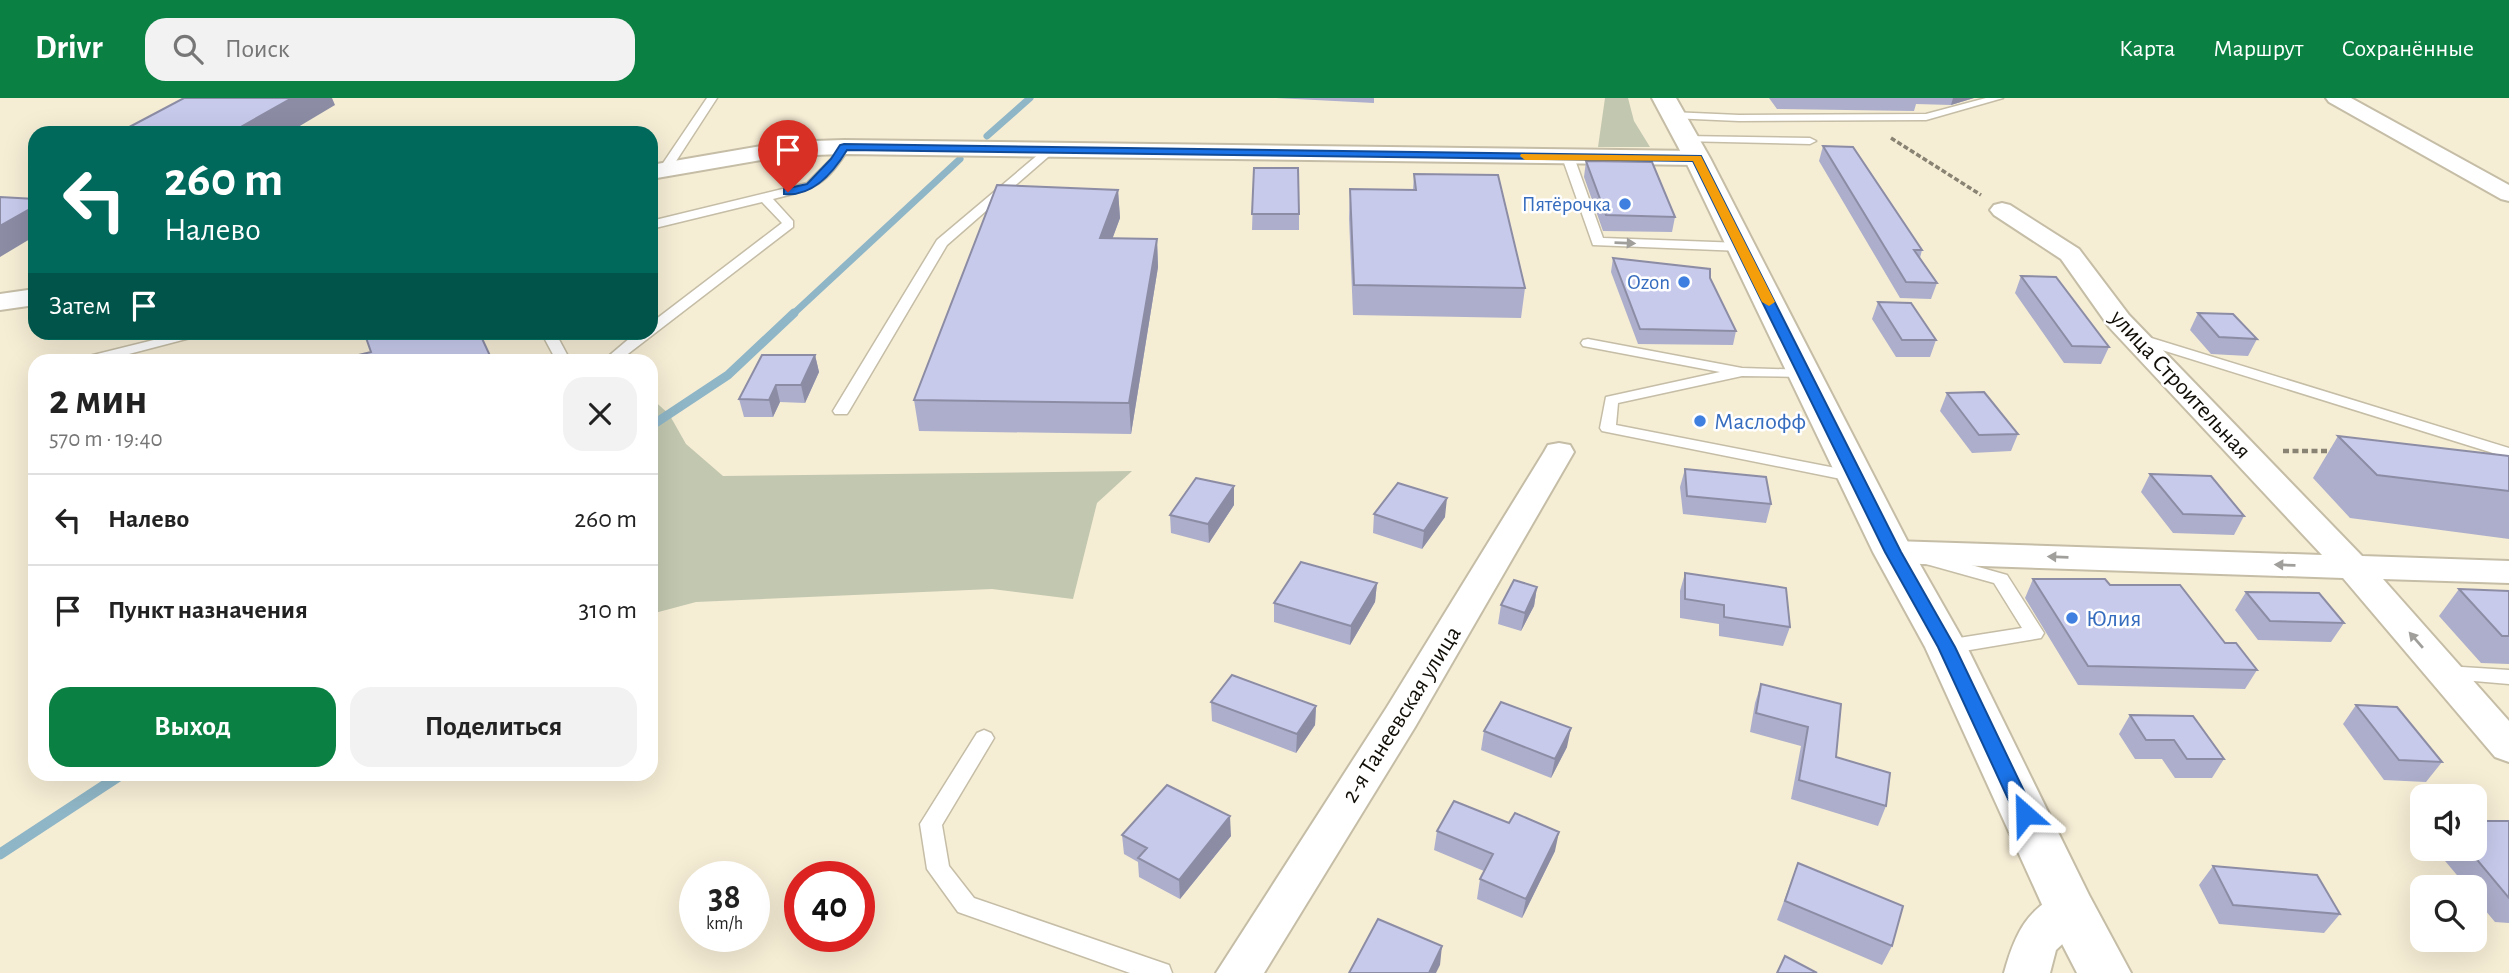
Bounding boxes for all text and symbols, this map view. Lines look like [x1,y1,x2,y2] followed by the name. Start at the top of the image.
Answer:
[145,18,635,81] search box
[169,30,207,68] icon: search
[35,32,103,65] text: Drivr
[225,36,290,62] text: Поиск
[2119,37,2175,61] text: Карта
[2213,37,2303,61] text: Маршрут
[2341,37,2474,61] text: Сохранённые
[758,120,818,192] pin
[769,131,807,169] icon: arrive
[49,154,140,245] icon: left
[164,156,283,205] text: 260 m
[1522,194,1611,215] place label: Пятёрочка
[1617,196,1633,212] marker: Пятёрочка
[164,214,261,246] text: Налево
[1614,238,1636,249] one-way arrow
[1627,272,1670,293] place label: Ozon
[1676,274,1692,290] marker: Ozon
[125,287,163,325] icon: arrive
[49,293,111,319] text: Затем
[2105,305,2255,464] street label: улица Строительная
[563,377,637,451] button: close
[49,379,147,421] text: 2 мин
[1714,410,1806,434] place label: Маслофф
[1692,413,1708,429] marker: Маслофф
[49,428,163,451] text: 570 m · 19:40
[49,501,87,539] icon: left
[108,506,189,532] text: Налево
[574,506,637,532] text: 260 m
[2046,552,2068,563] one-way arrow
[2274,559,2296,571] one-way arrow
[49,592,87,630] icon: arrive
[108,597,308,623] text: Пункт назначения
[579,597,637,623] text: 310 m
[2086,607,2141,631] place label: Юлия
[2064,610,2080,626] marker: Юлия
[1338,622,1466,807] street label: 2-я Танеевская улица
[2408,631,2424,649] one-way arrow
[49,687,336,767] button: Выход
[350,687,637,767] button: Поделиться
[1988,777,2062,851] position arrow
[2410,784,2487,952] map controls
[2410,784,2487,861] button: sound
[784,861,875,952] speed limit sign: 40
[2410,875,2487,952] button: search
[708,880,741,915] text: 38
[706,915,743,933] text: km/h

